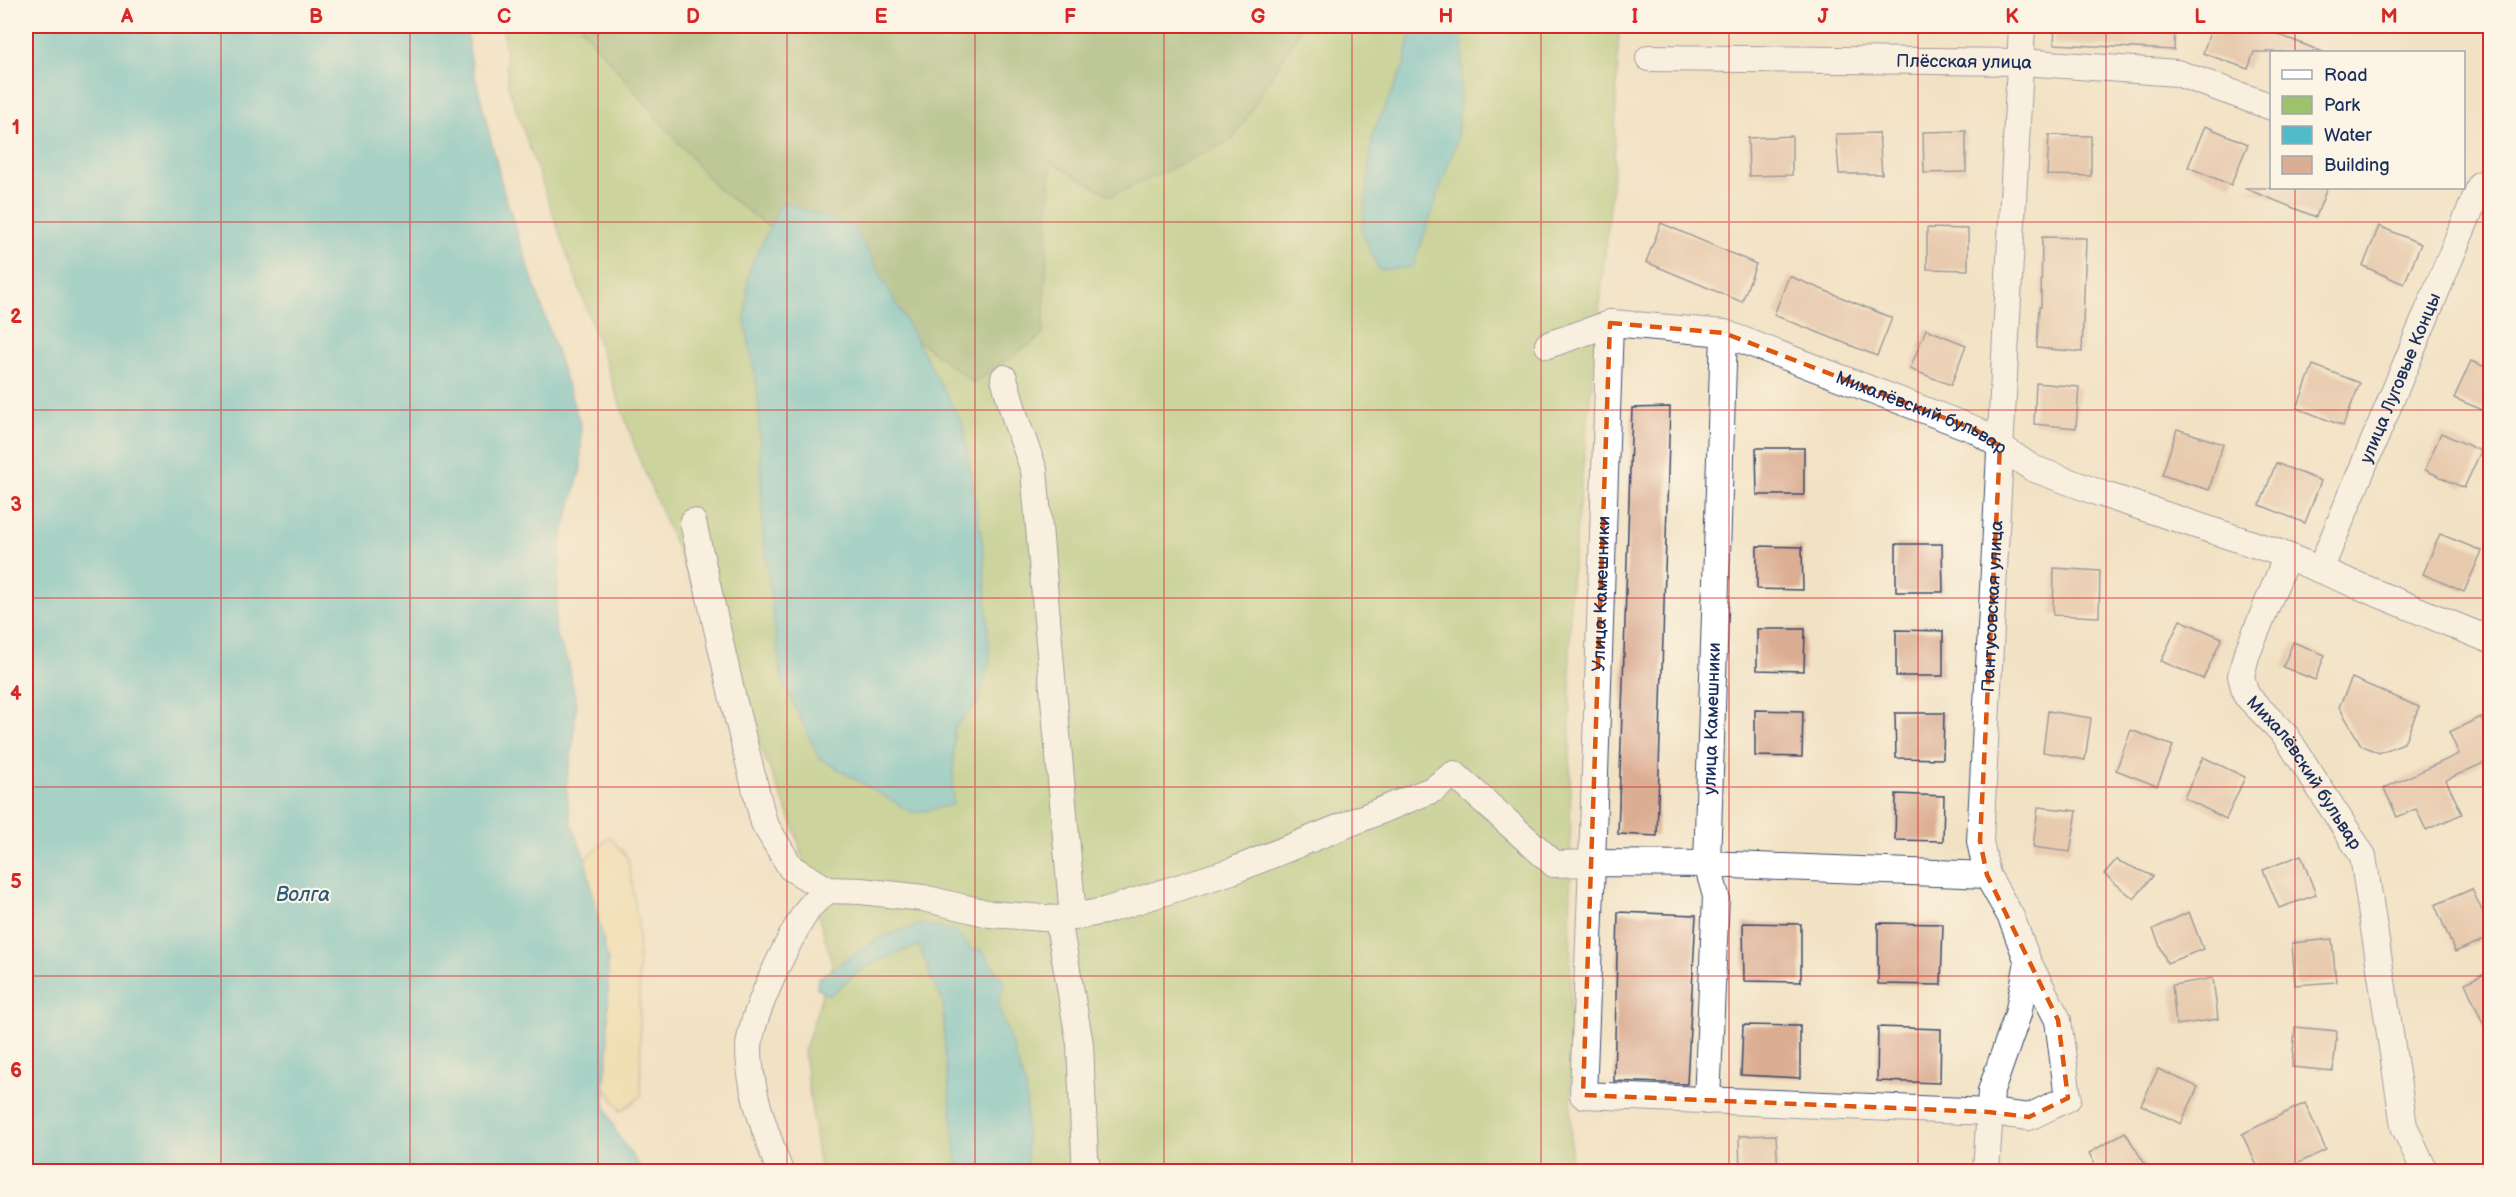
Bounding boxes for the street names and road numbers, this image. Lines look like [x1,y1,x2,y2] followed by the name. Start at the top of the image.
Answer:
[1896,50,2033,73] street label: Плёсская улица
[2355,290,2445,466] street label: улица Луговые Концы
[1833,367,2011,458] street label: Михалёвский бульвар
[1588,515,1614,672] street label: Улица Камешники
[1977,519,2007,693] street label: Пантусовская улица
[1699,642,1725,795] street label: улица Камешники
[2242,692,2366,853] street label: Михалёвский бульвар

